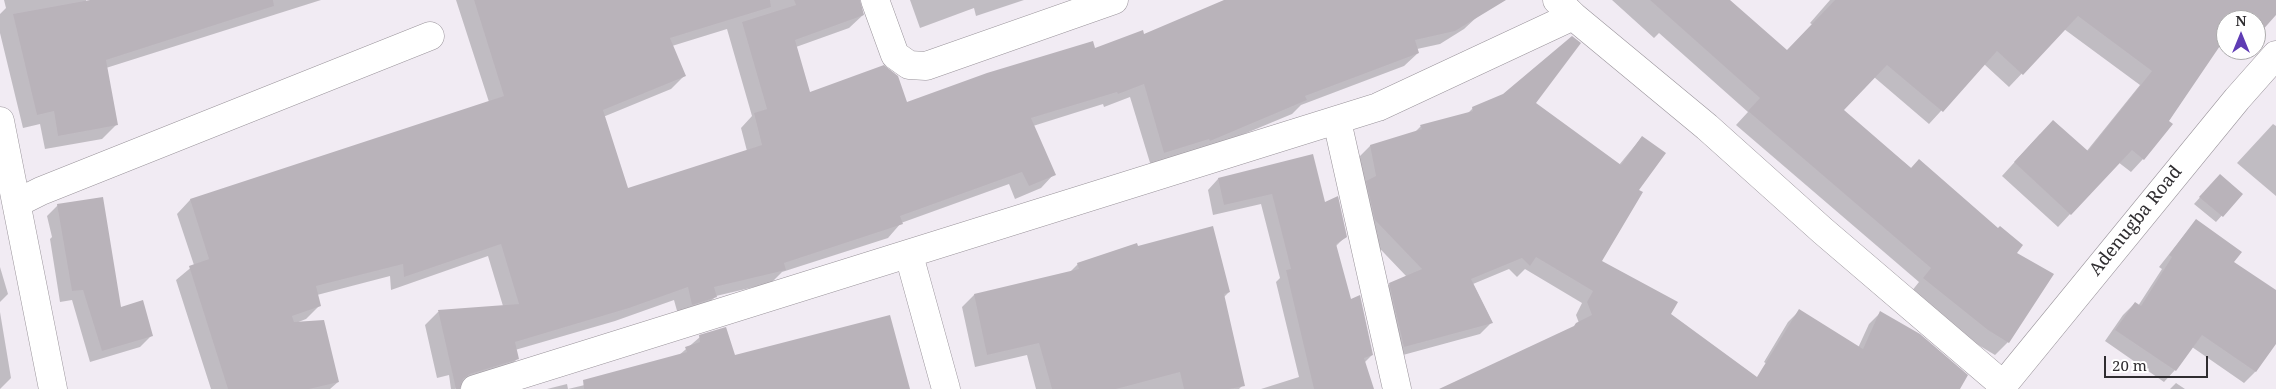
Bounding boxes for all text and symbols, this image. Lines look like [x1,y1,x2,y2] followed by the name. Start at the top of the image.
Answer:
[2216,10,2266,60] north arrow
[2235,11,2247,30] text: N
[2085,162,2187,280] street label: Adenugba Road
[2106,346,2210,378] scale bar
[2112,355,2147,375] text: 20 m

